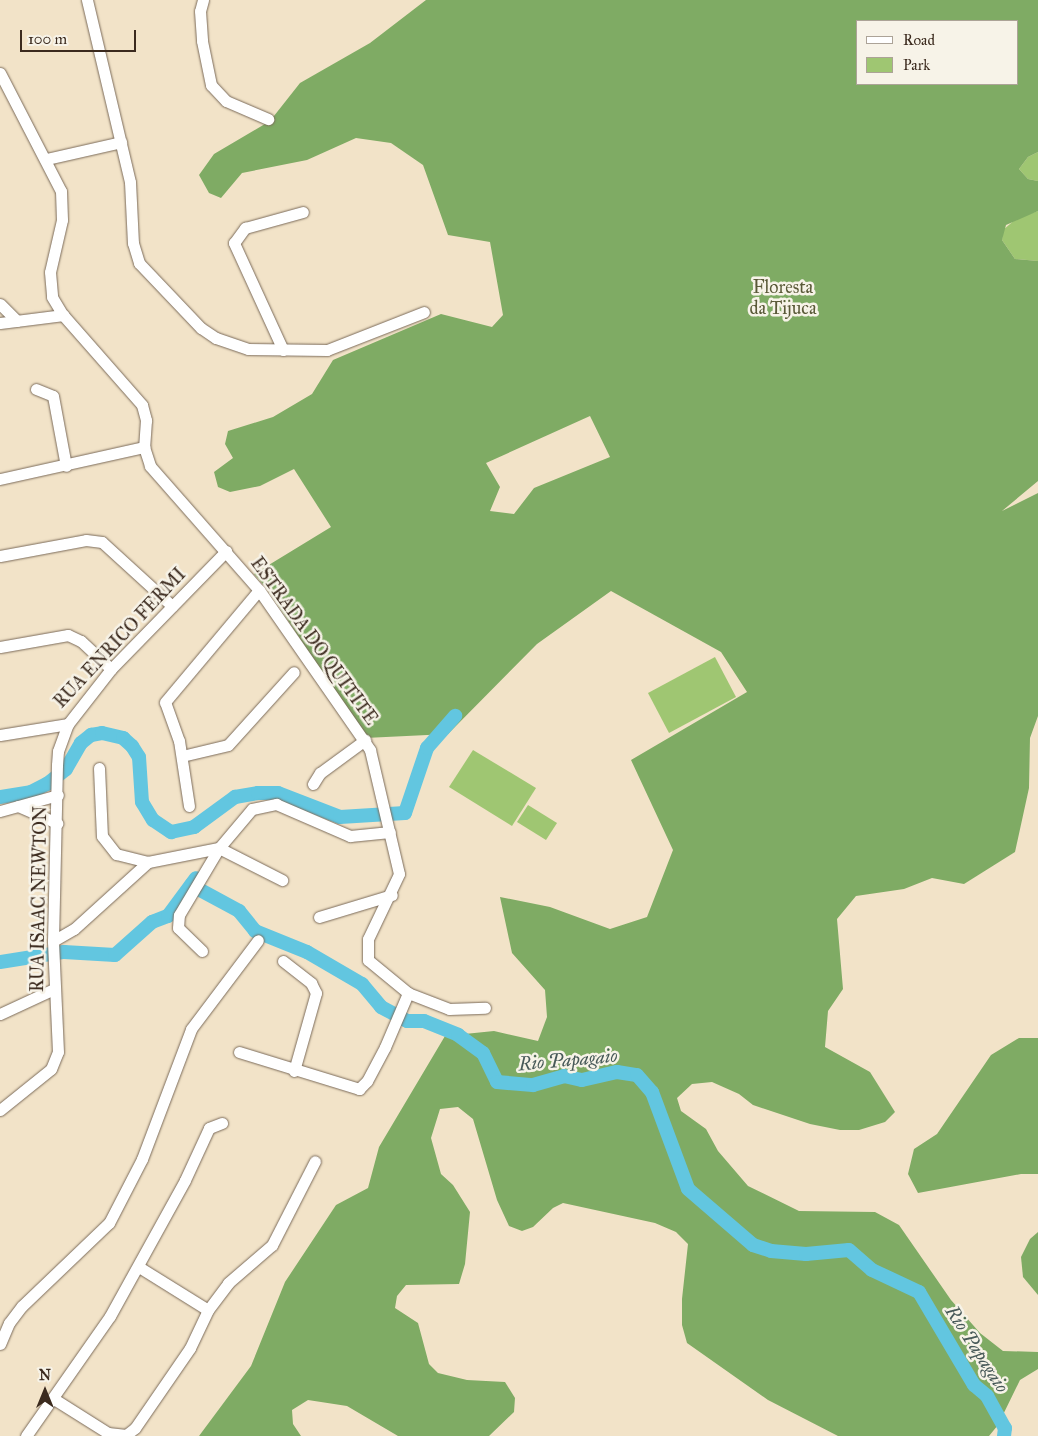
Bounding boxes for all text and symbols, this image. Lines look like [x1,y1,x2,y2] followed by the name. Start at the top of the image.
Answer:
[22,20,139,52] scale bar
[856,20,1018,85] legend
[28,30,67,48] text: 100 m
[903,31,935,49] text: Road
[903,56,930,74] text: Park
[750,277,816,320] park label: Floresta da Tijuca
[246,553,382,729] street label: ESTRADA DO QUITITE
[50,564,190,712] street label: RUA ENRICO FERMI
[27,806,51,992] street label: RUA ISAAC NEWTON
[518,1044,618,1076] water label: Rio Papagaio
[940,1301,1014,1397] water label: Rio Papagaio
[20,1366,70,1416] north arrow
[39,1367,51,1384] text: N

